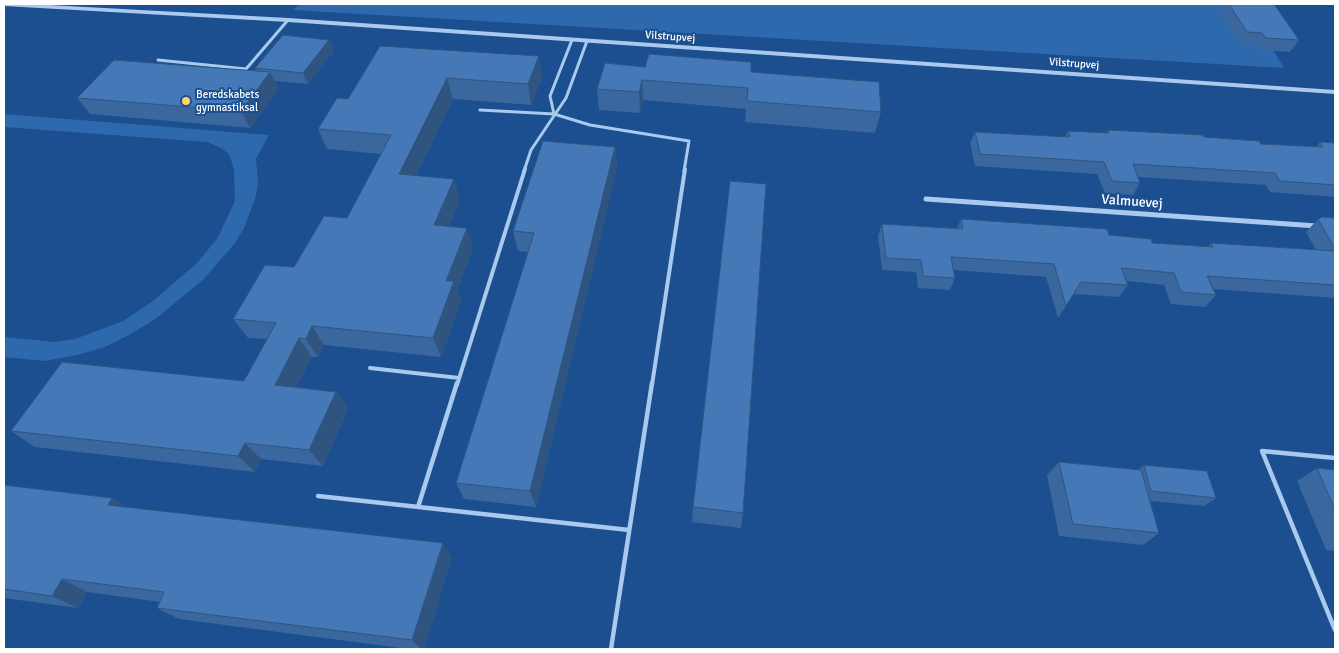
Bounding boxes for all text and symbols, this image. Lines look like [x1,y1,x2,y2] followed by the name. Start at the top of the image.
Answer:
[644,29,696,45] street label: Vilstrupvej
[1048,56,1100,72] street label: Vilstrupvej
[196,88,259,114] place label: Beredskabets gymnastiksal
[180,95,192,107] marker: Beredskabets gymnastiksal
[1101,191,1163,213] street label: Valmuevej

